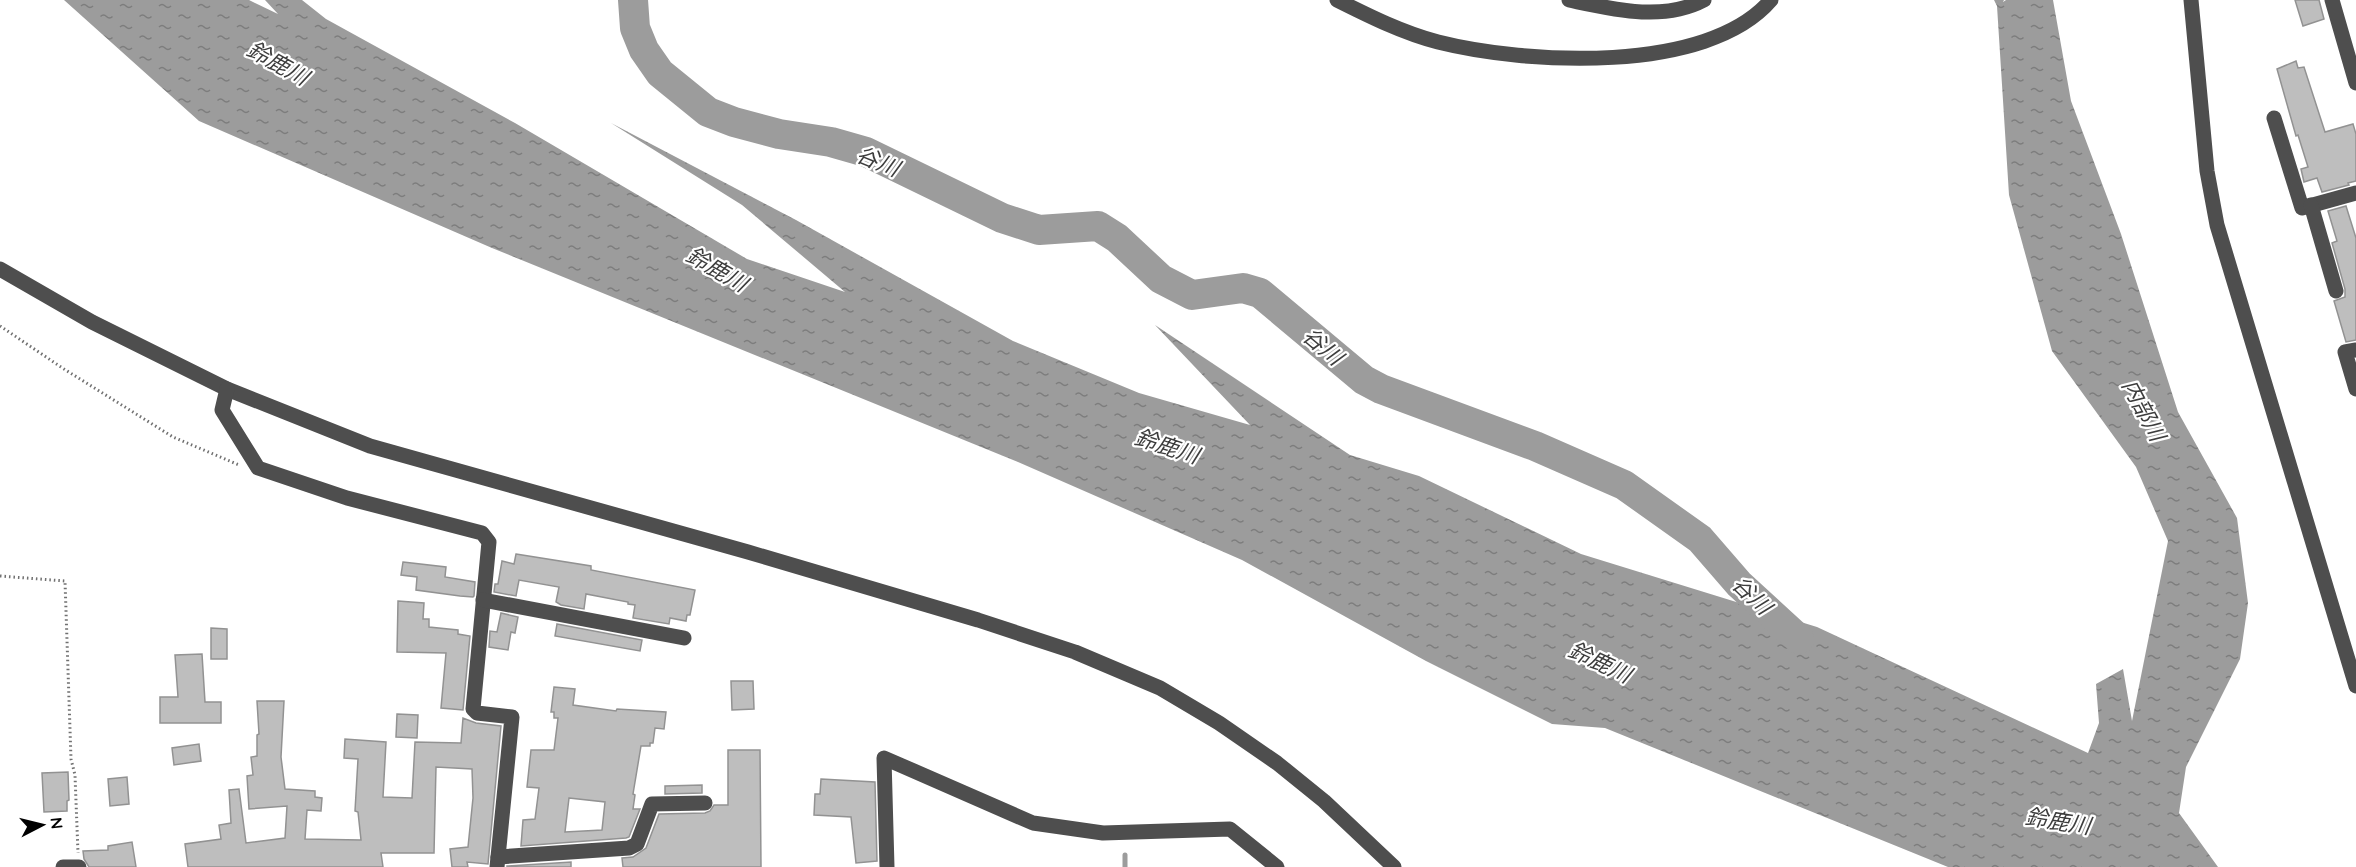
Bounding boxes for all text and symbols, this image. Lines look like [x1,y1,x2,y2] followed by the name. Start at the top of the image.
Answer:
[242,35,315,92] water label: 鈴鹿川
[852,140,905,183] water label: 谷川
[681,240,754,299] water label: 鈴鹿川
[1297,321,1350,372] water label: 谷川
[2116,374,2173,447] water label: 内部川
[1131,422,1205,470] water label: 鈴鹿川
[1726,570,1779,622] water label: 谷川
[1564,635,1638,689] water label: 鈴鹿川
[12,795,72,855] north arrow
[2023,802,2095,840] water label: 鈴鹿川
[46,816,68,830] text: N

